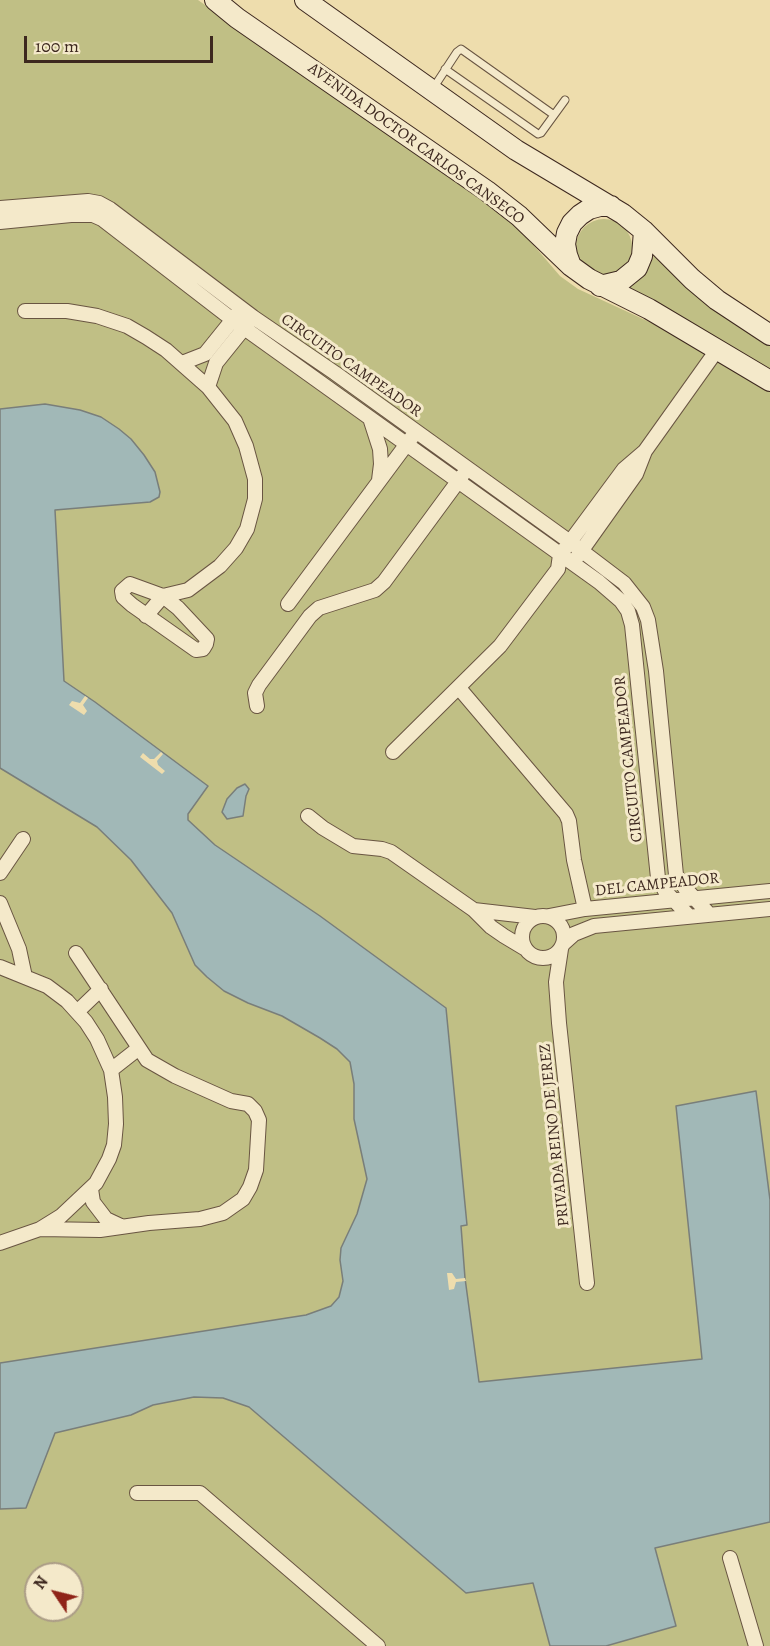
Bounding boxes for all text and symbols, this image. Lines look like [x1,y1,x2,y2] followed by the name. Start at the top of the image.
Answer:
[27,24,216,62] scale bar
[35,34,79,58] text: 100 m
[304,59,528,229] street label: AVENIDA DOCTOR CARLOS CANSECO
[277,310,425,422] street label: CIRCUITO CAMPEADOR
[611,675,647,843] street label: CIRCUITO CAMPEADOR
[594,869,720,901] street label: DEL CAMPEADOR
[536,1043,574,1227] street label: PRIVADA REINO DE JEREZ
[24,1562,84,1622] north arrow
[29,1572,53,1594] text: N

